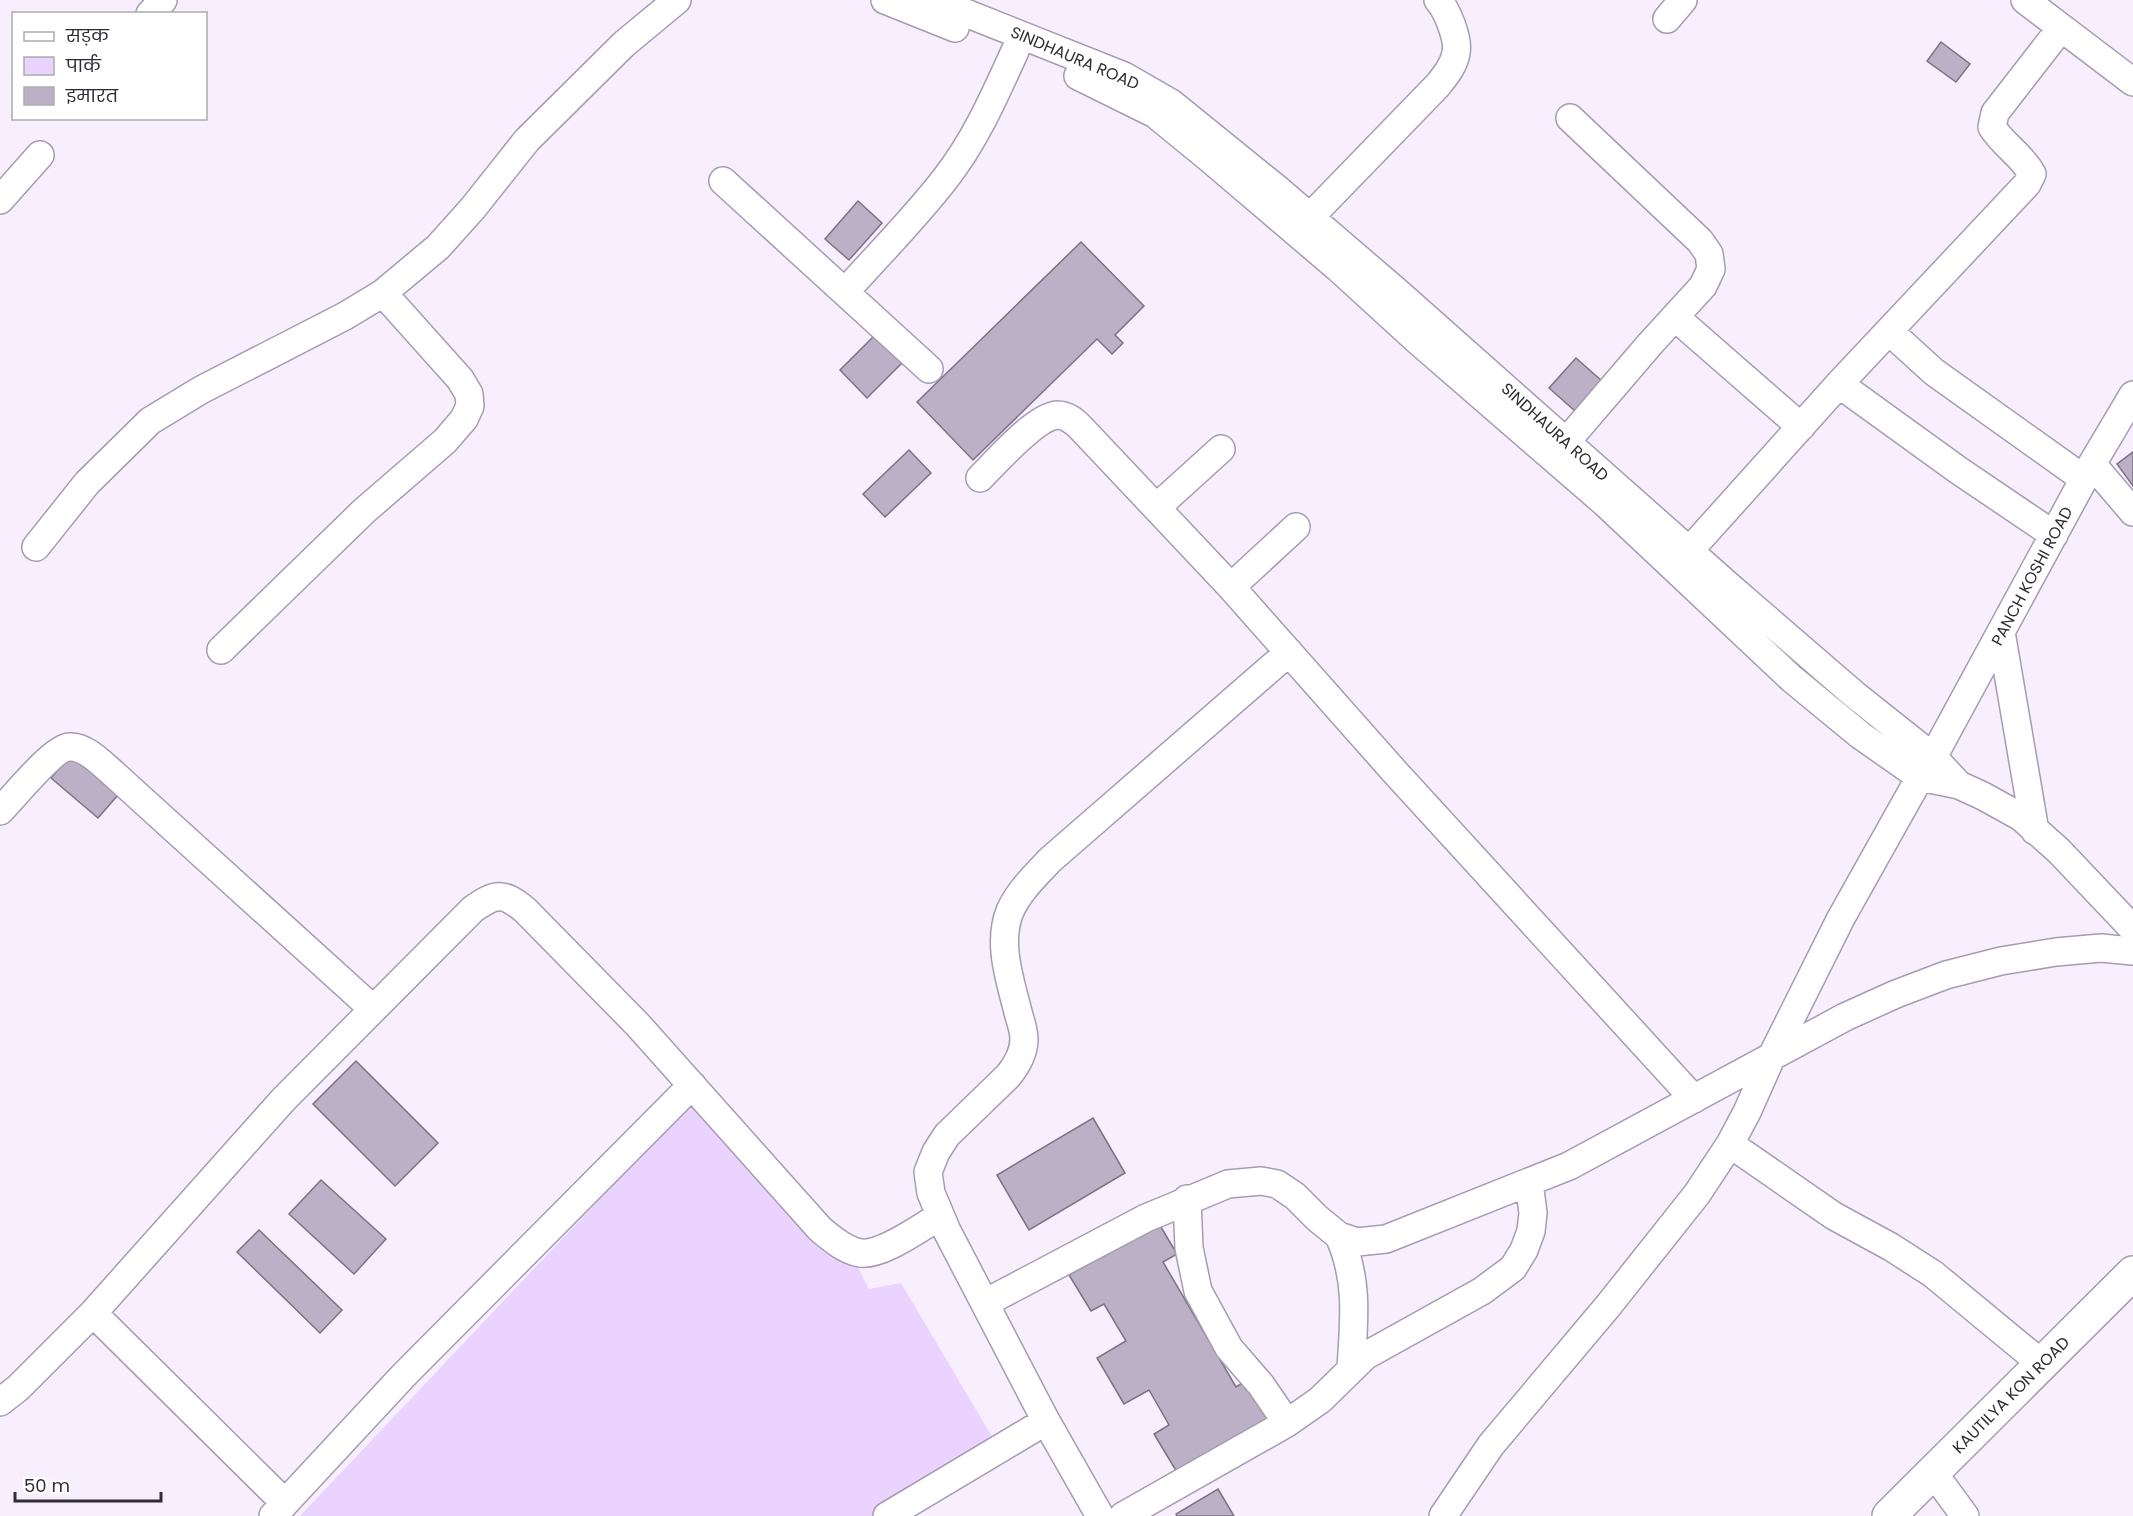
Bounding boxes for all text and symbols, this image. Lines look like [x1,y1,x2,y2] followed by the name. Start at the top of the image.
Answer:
[12,12,207,120] legend
[1007,21,1143,95] street label: SINDHAURA ROAD
[65,23,110,48] text: सड़क
[65,53,102,78] text: पार्क
[65,83,119,108] text: इमारत
[1496,377,1614,487] street label: SINDHAURA ROAD
[1986,503,2078,649] street label: PANCH KOSHI ROAD
[1947,1331,2075,1459] street label: KAUTILYA KON ROAD
[15,1465,160,1503] scale bar
[24,1473,70,1498] text: 50 m

